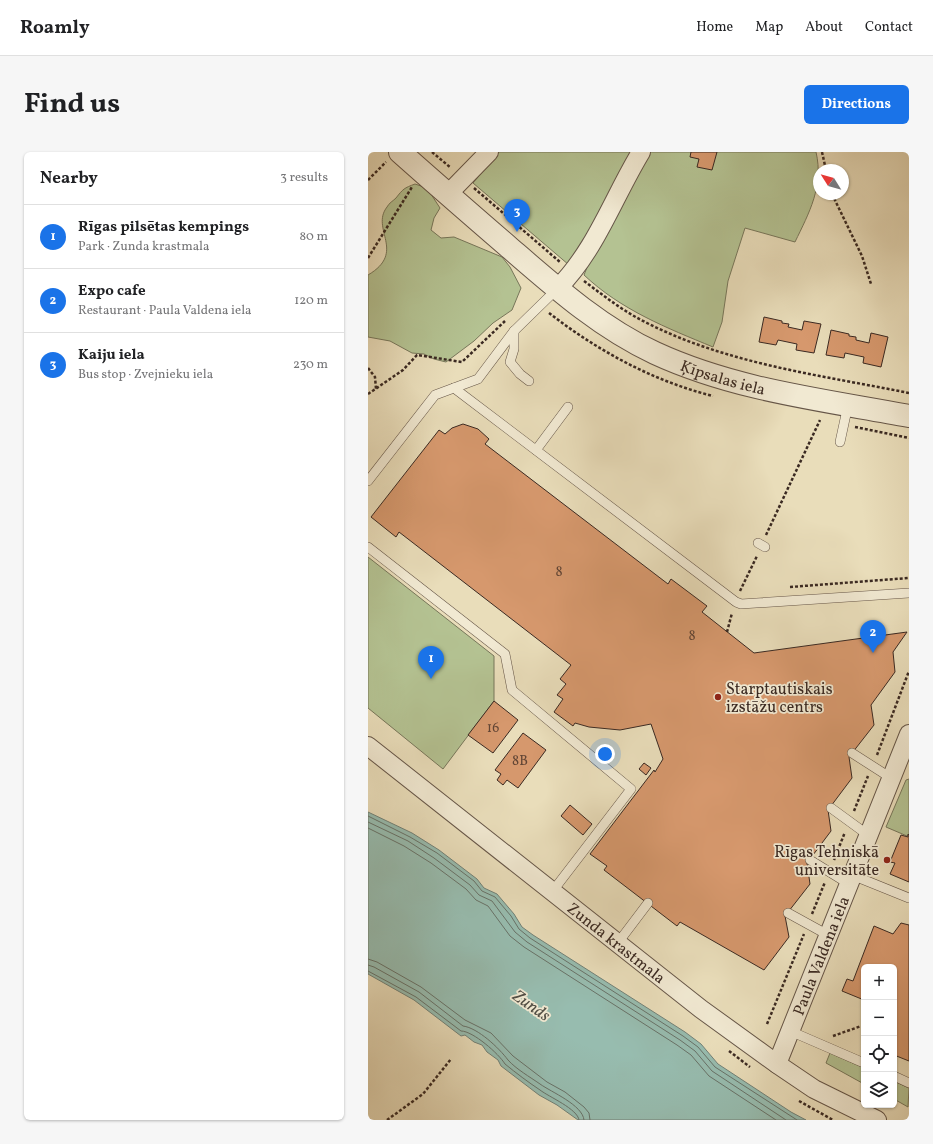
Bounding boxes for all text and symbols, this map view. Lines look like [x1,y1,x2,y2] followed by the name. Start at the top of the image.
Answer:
[20,15,90,41] text: Roamly
[696,18,733,37] text: Home
[755,18,783,37] text: Map
[805,18,843,37] text: About
[865,18,913,37] text: Contact
[24,85,120,124] text: Find us
[804,85,909,124] button: Directions
[813,164,849,200] north arrow
[40,167,98,190] text: Nearby
[280,169,328,187] text: 3 results
[504,199,530,232] pin: 3
[78,217,249,238] text: Rīgas pilsētas kempings
[50,228,56,246] text: 1
[299,228,328,246] text: 80 m
[78,238,209,256] text: Park · Zunda krastmala
[78,281,146,302] text: Expo cafe
[50,292,56,310] text: 2
[294,292,328,310] text: 120 m
[78,302,252,320] text: Restaurant · Paula Valdena iela
[78,345,145,366] text: Kaiju iela
[50,356,56,374] text: 3
[293,356,328,374] text: 230 m
[677,356,767,402] street label: Ķīpsalas iela
[78,366,213,384] text: Bus stop · Zvejnieku iela
[555,563,563,582] house number: 8
[860,620,886,653] pin: 2
[688,627,696,646] house number: 8
[418,646,444,679] pin: 1
[726,679,833,719] place label: Starptautiskais izstāžu centrs
[713,692,723,702] marker: Starptautiskais izstāžu centrs
[487,719,499,738] house number: 16
[595,744,615,764] your location
[512,752,528,771] house number: 8B
[774,842,879,882] place label: Rīgas Tehniskā universitāte
[882,855,892,865] marker: Rīgas Tehniskā universitāte
[789,893,856,1019] street label: Paula Valdena iela
[562,898,669,990] street label: Zunda krastmala
[861,964,897,1108] map controls
[861,964,897,1000] button: +
[507,984,555,1027] water label: Zunds
[861,1000,897,1036] button: −
[861,1036,897,1072] button: locate
[861,1072,897,1108] button: layers

